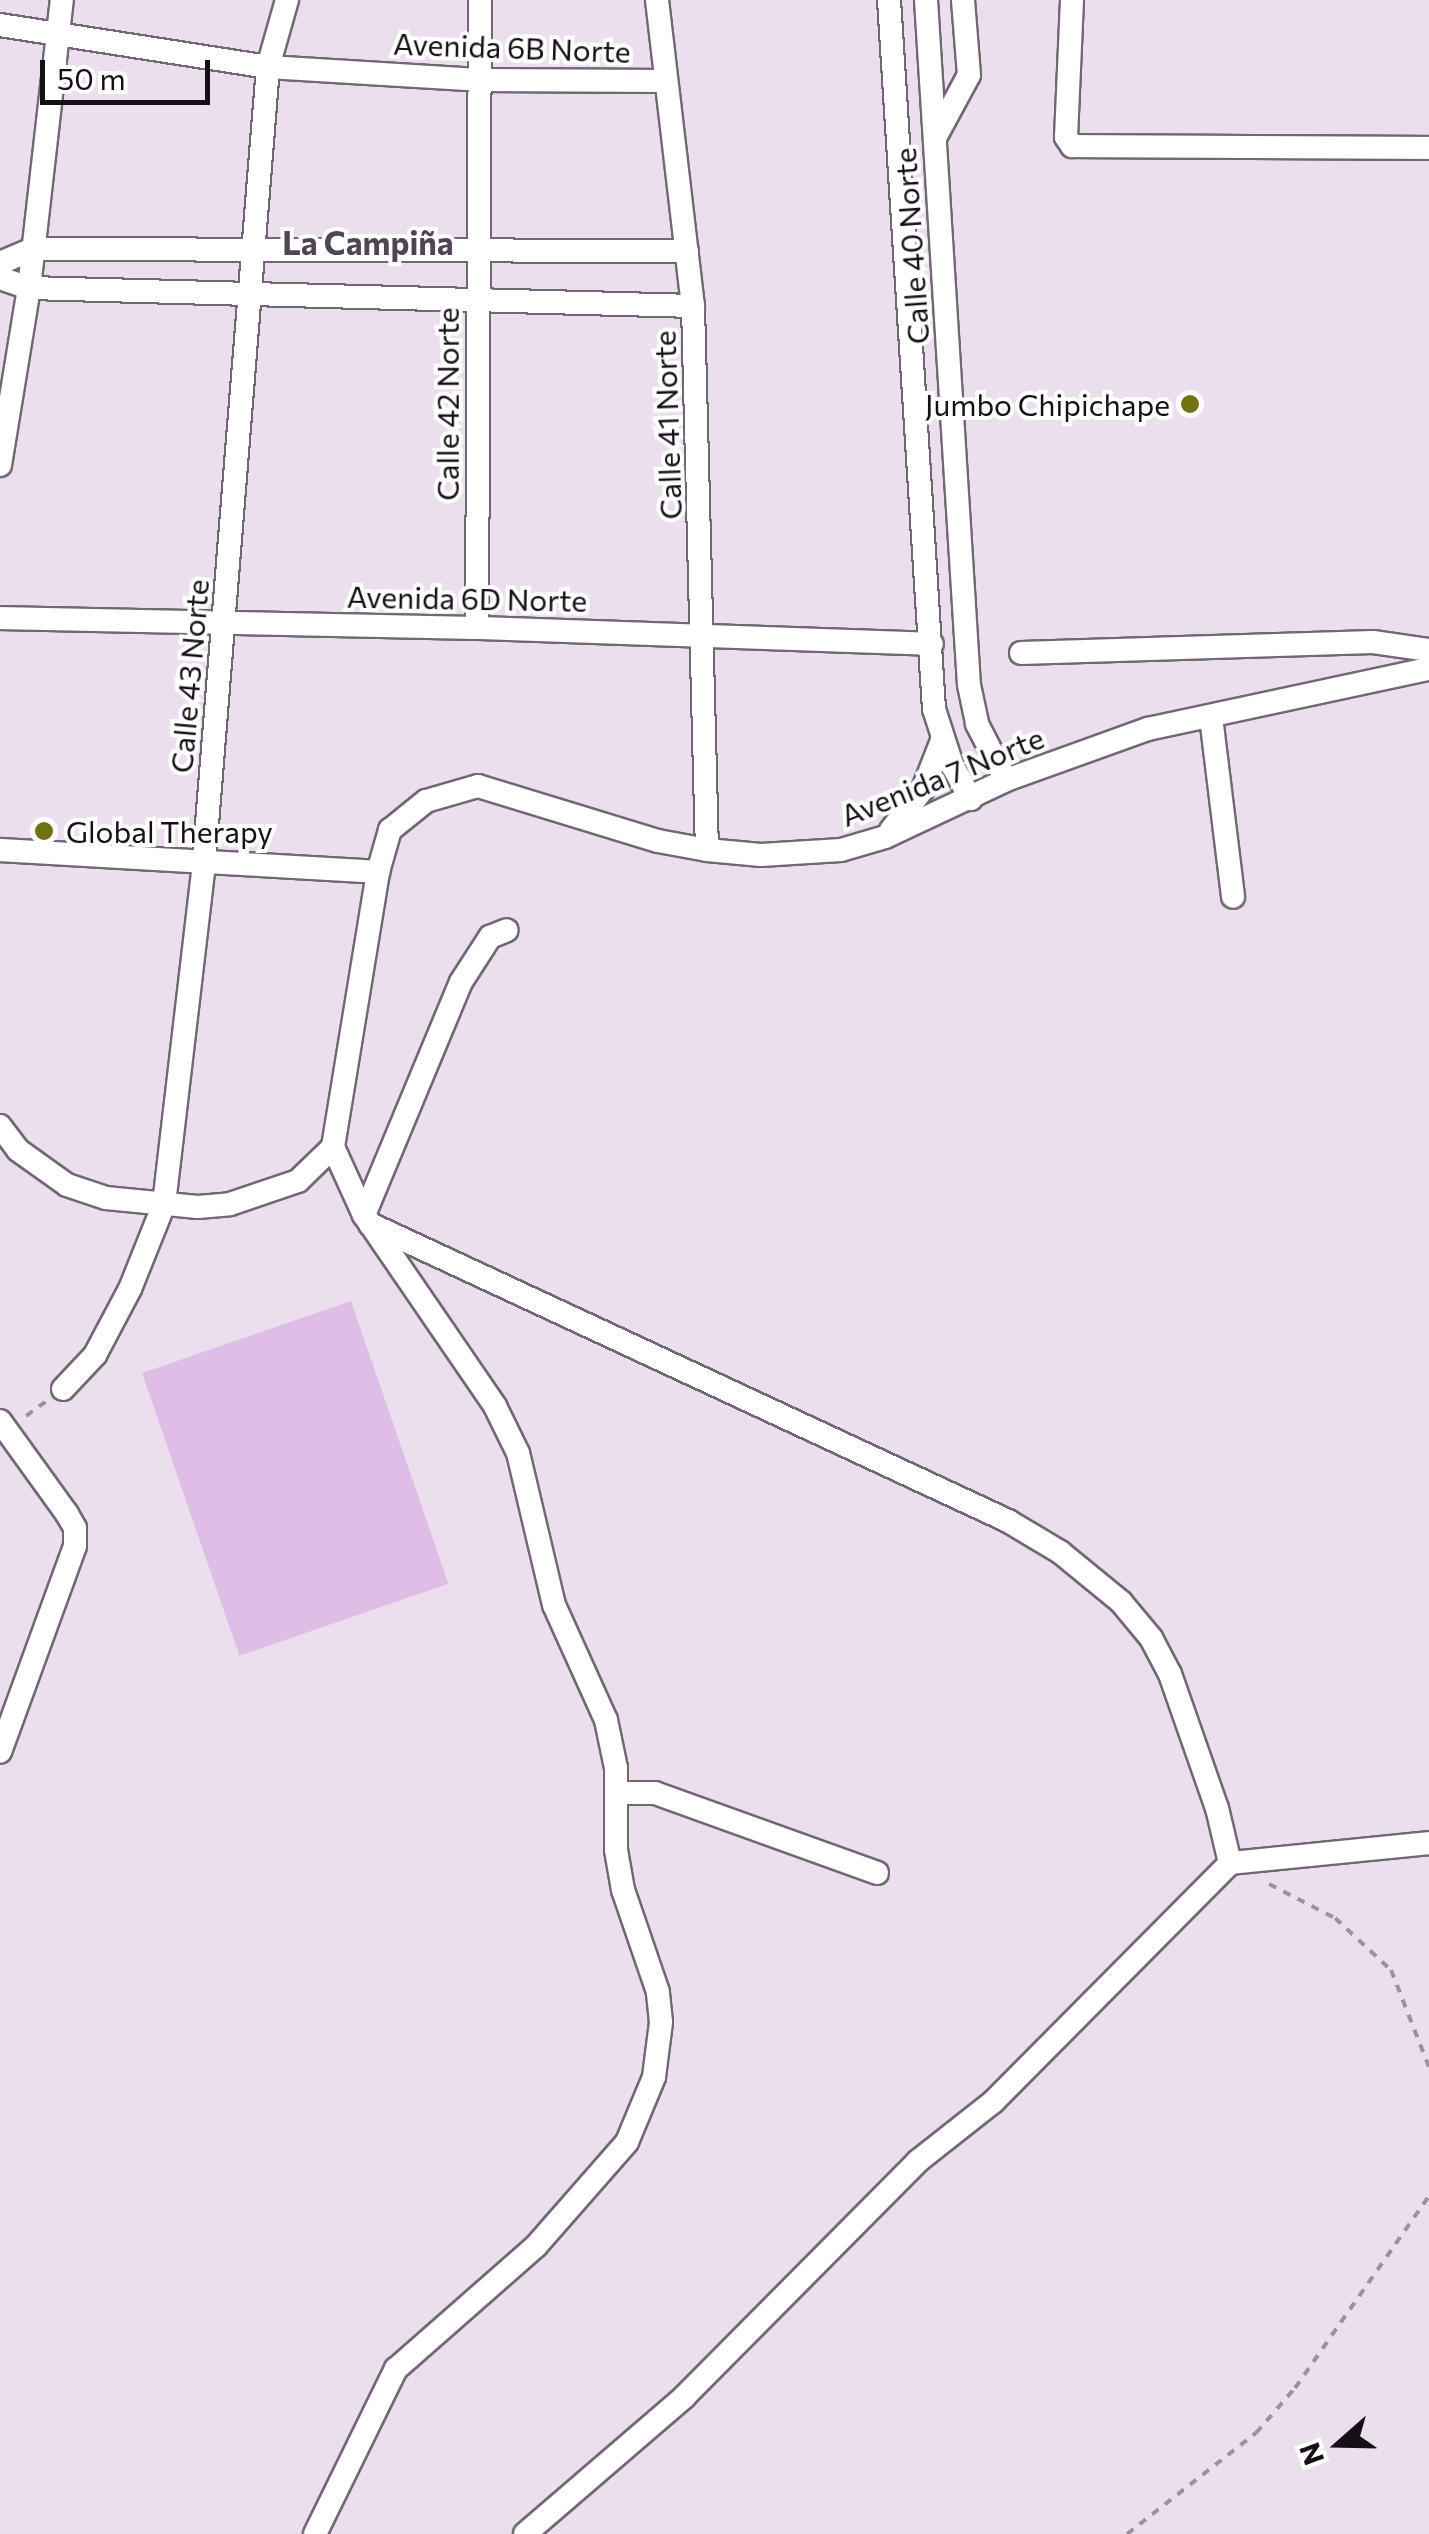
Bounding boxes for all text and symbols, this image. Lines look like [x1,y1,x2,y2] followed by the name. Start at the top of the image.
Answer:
[393,25,631,69] street label: Avenida 6B Norte
[45,40,215,102] scale bar
[57,59,126,96] text: 50 m
[886,147,936,345] street label: Calle 40 Norte
[282,223,454,261] district label: La Campiña
[429,307,465,501] street label: Calle 42 Norte
[646,330,688,520] street label: Calle 41 Norte
[925,386,1170,422] place label: Jumbo Chipichape
[1179,393,1201,415] marker: Jumbo Chipichape
[163,578,215,774] street label: Calle 43 Norte
[347,578,587,618] street label: Avenida 6D Norte
[835,719,1049,833] street label: Avenida 7 Norte
[66,813,273,849] place label: Global Therapy
[31,818,57,844] marker: Global Therapy
[1289,2394,1389,2494] north arrow
[1291,2439,1330,2470] text: N

